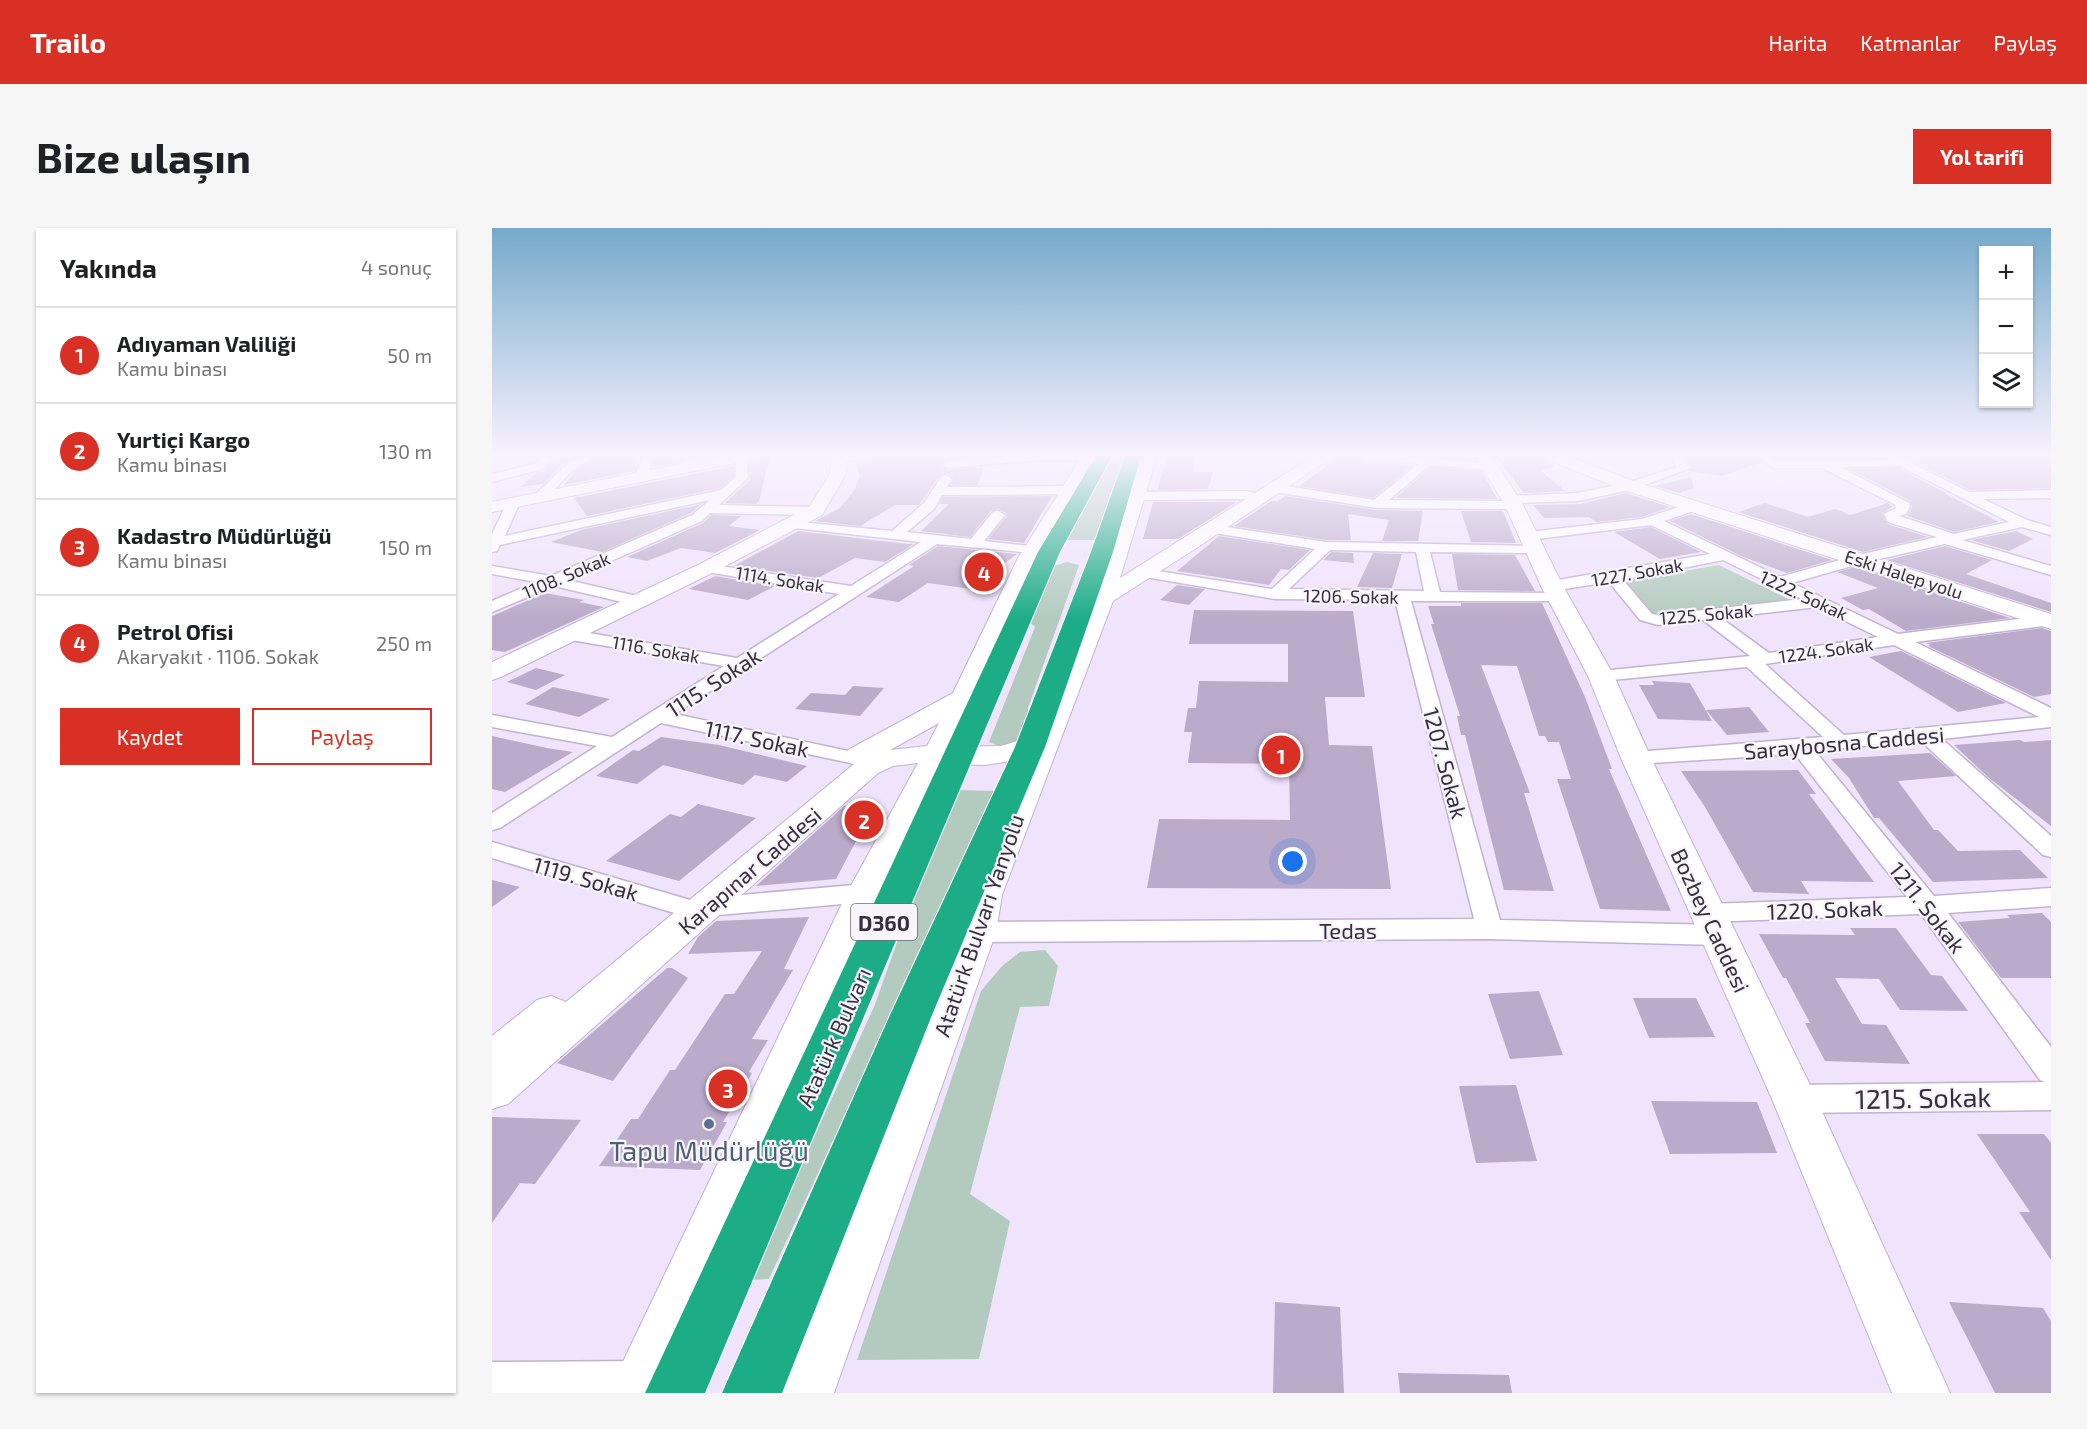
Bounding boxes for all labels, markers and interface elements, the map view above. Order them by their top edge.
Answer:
text: Trailo [30,25,106,59]
text: Harita [1769,30,1827,55]
text: Katmanlar [1860,30,1961,55]
text: Paylaş [1994,30,2057,55]
button: Yol tarifi [1913,129,2051,184]
text: Bize ulaşın [36,131,251,181]
map controls [1979,246,2033,408]
button: + [1979,246,2033,300]
text: Yakında [60,252,157,283]
text: 4 sonuç [361,255,432,279]
button: − [1979,300,2033,354]
text: Adıyaman Valiliği [117,330,296,356]
text: 1 [75,343,84,367]
text: 50 m [387,343,432,367]
button: layers [1979,354,2033,408]
text: Kamu binası [117,356,227,380]
text: Yurtiçi Kargo [117,426,250,452]
text: 2 [74,439,85,463]
text: 130 m [379,439,432,463]
text: Kamu binası [117,452,227,476]
text: Kadastro Müdürlüğü [117,522,332,548]
text: 3 [74,535,85,559]
text: 150 m [379,535,432,559]
street label: Eski Halep yolu [1842,545,1966,603]
street label: 1108. Sokak [519,547,613,603]
text: Kamu binası [117,548,227,572]
pin: 4 [964,550,1004,594]
street label: 1227. Sokak [1590,553,1684,591]
street label: 1114. Sokak [734,561,826,597]
street label: 1222. Sokak [1757,565,1851,625]
street label: 1206. Sokak [1303,584,1399,608]
street label: 1225. Sokak [1658,599,1754,629]
text: Petrol Ofisi [117,618,234,644]
street label: 1116. Sokak [611,630,701,668]
text: 4 [73,631,86,655]
text: 250 m [376,631,432,655]
street label: 1224. Sokak [1777,632,1875,668]
street label: 1115. Sokak [661,642,765,722]
text: Akaryakıt · 1106. Sokak [117,644,319,668]
street label: 1207. Sokak [1419,705,1473,821]
button: Kaydet [60,708,240,765]
button: Paylaş [252,708,432,765]
street label: 1117. Sokak [703,714,811,762]
street label: Saraybosna Caddesi [1743,720,1945,764]
pin: 1 [1262,732,1300,778]
pin: 2 [844,798,884,842]
street label: Karapınar Caddesi [672,801,826,939]
street label: Atatürk Bulvarı Yanyolu [928,811,1028,1039]
street label: Bozbey Caddesi [1666,844,1756,996]
your location [1278,847,1307,876]
street label: 1119. Sokak [530,851,642,905]
street label: 1211. Sokak [1885,856,1971,958]
street label: 1220. Sokak [1767,894,1883,924]
road number: D360 [851,904,917,940]
street label: Tedas [1319,917,1377,943]
street label: Atatürk Bulvarı [791,963,875,1111]
pin: 3 [708,1066,748,1112]
street label: 1215. Sokak [1855,1080,1992,1114]
marker: Tapu Müdürlüğü [702,1117,716,1131]
place label: Tapu Müdürlüğü [609,1134,809,1167]

